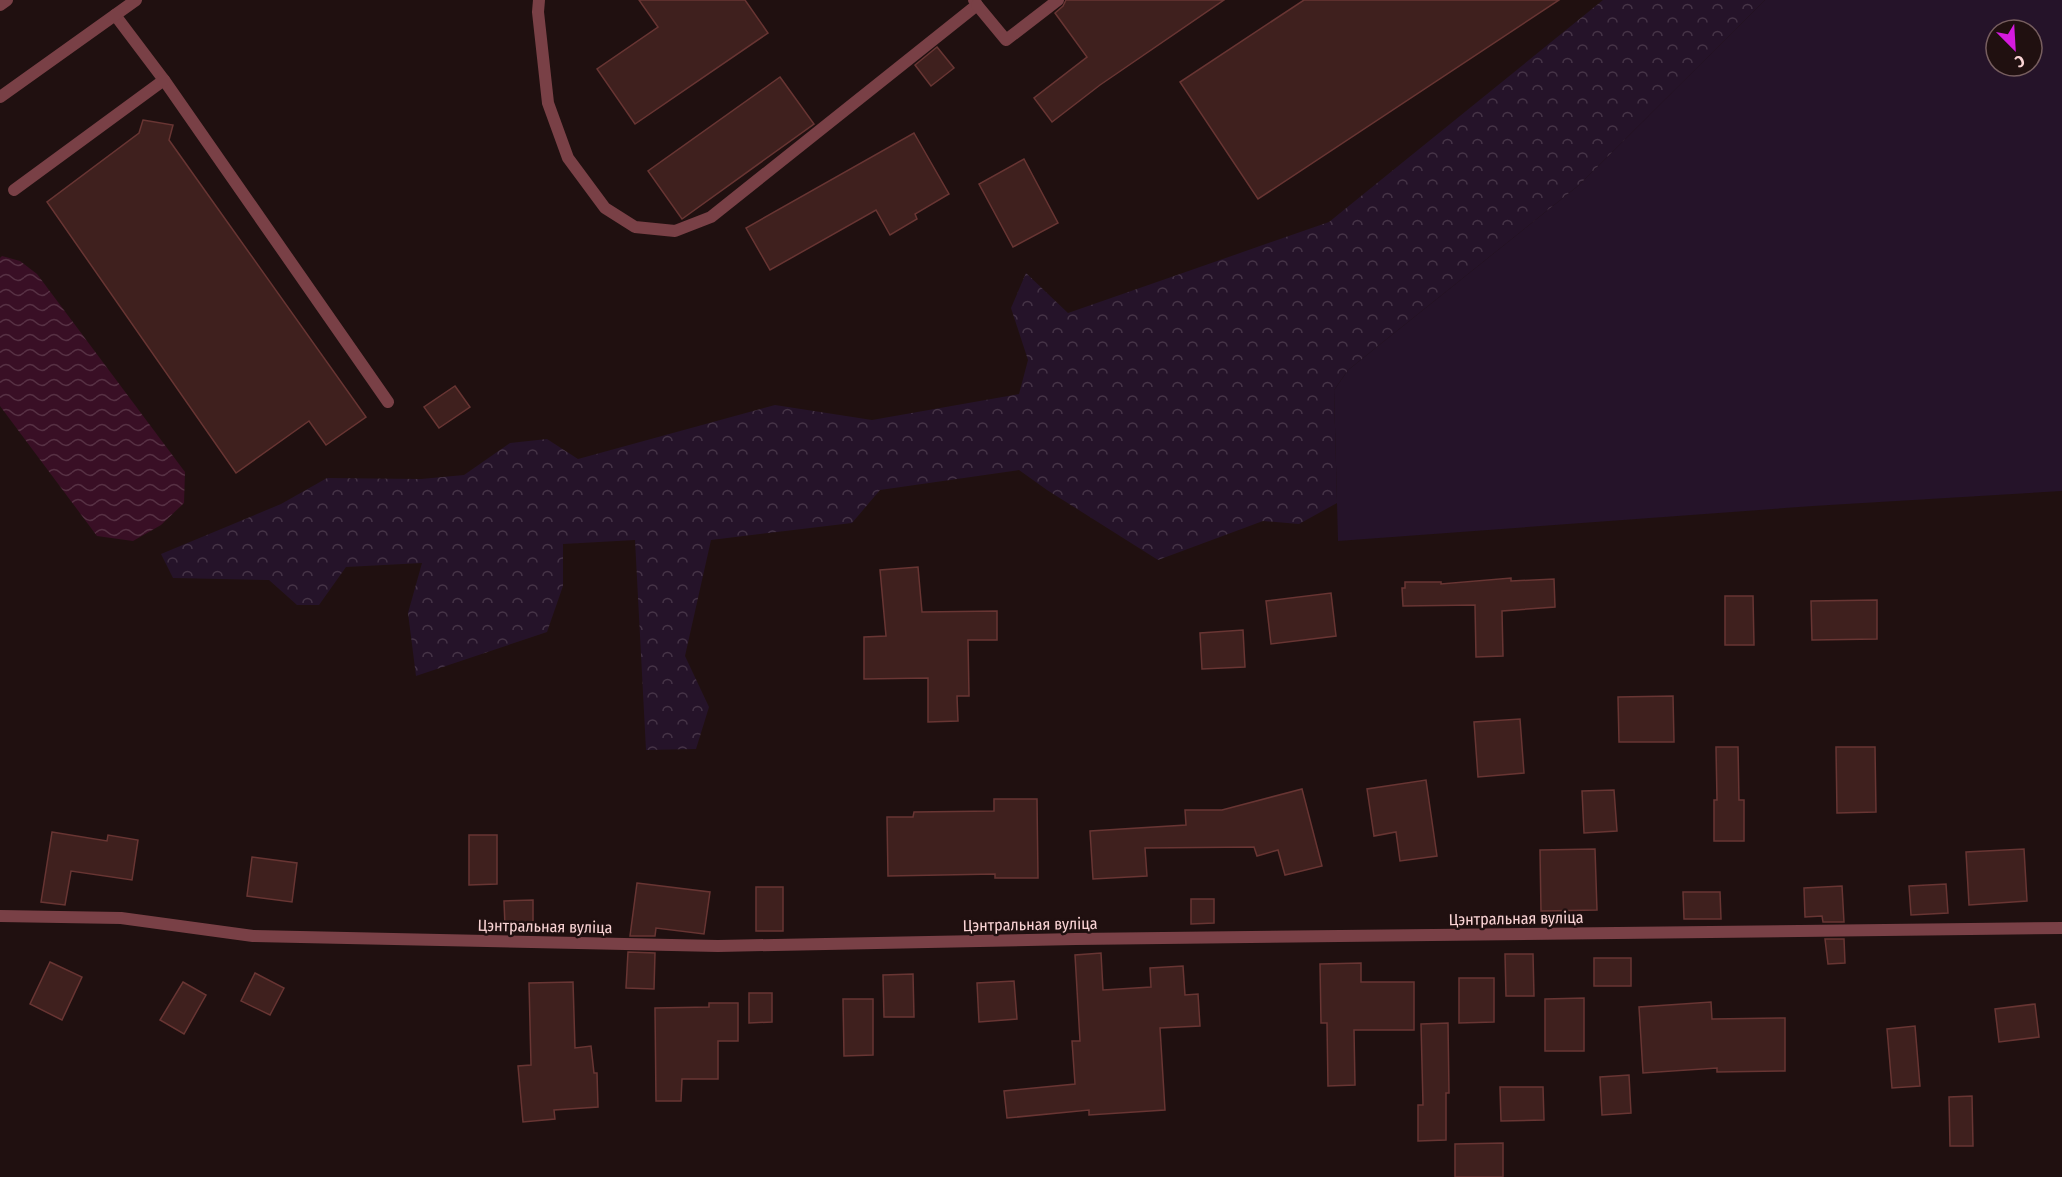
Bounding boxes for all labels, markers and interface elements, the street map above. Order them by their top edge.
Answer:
north arrow [1984,18,2044,78]
text: С [2012,51,2028,72]
street label: Цэнтральная вуліца [1448,908,1584,929]
street label: Цэнтральная вуліца [962,914,1098,935]
street label: Цэнтральная вуліца [477,916,613,937]

